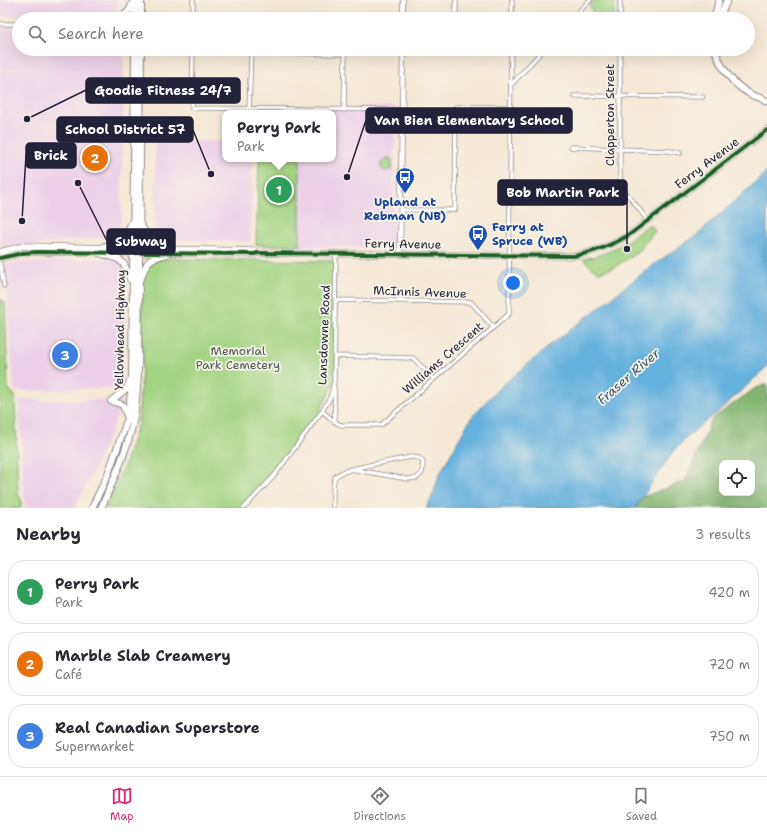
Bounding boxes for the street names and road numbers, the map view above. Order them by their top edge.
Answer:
street label: Clapperton Street [602,64,618,166]
street label: Ferry Avenue [672,133,743,192]
street label: Ferry Avenue [365,235,442,253]
street label: Yellowhead Highway [111,269,129,391]
street label: McInnis Avenue [373,282,467,302]
street label: Lansdowne Road [314,284,334,385]
street label: Williams Crescent [399,318,487,398]

